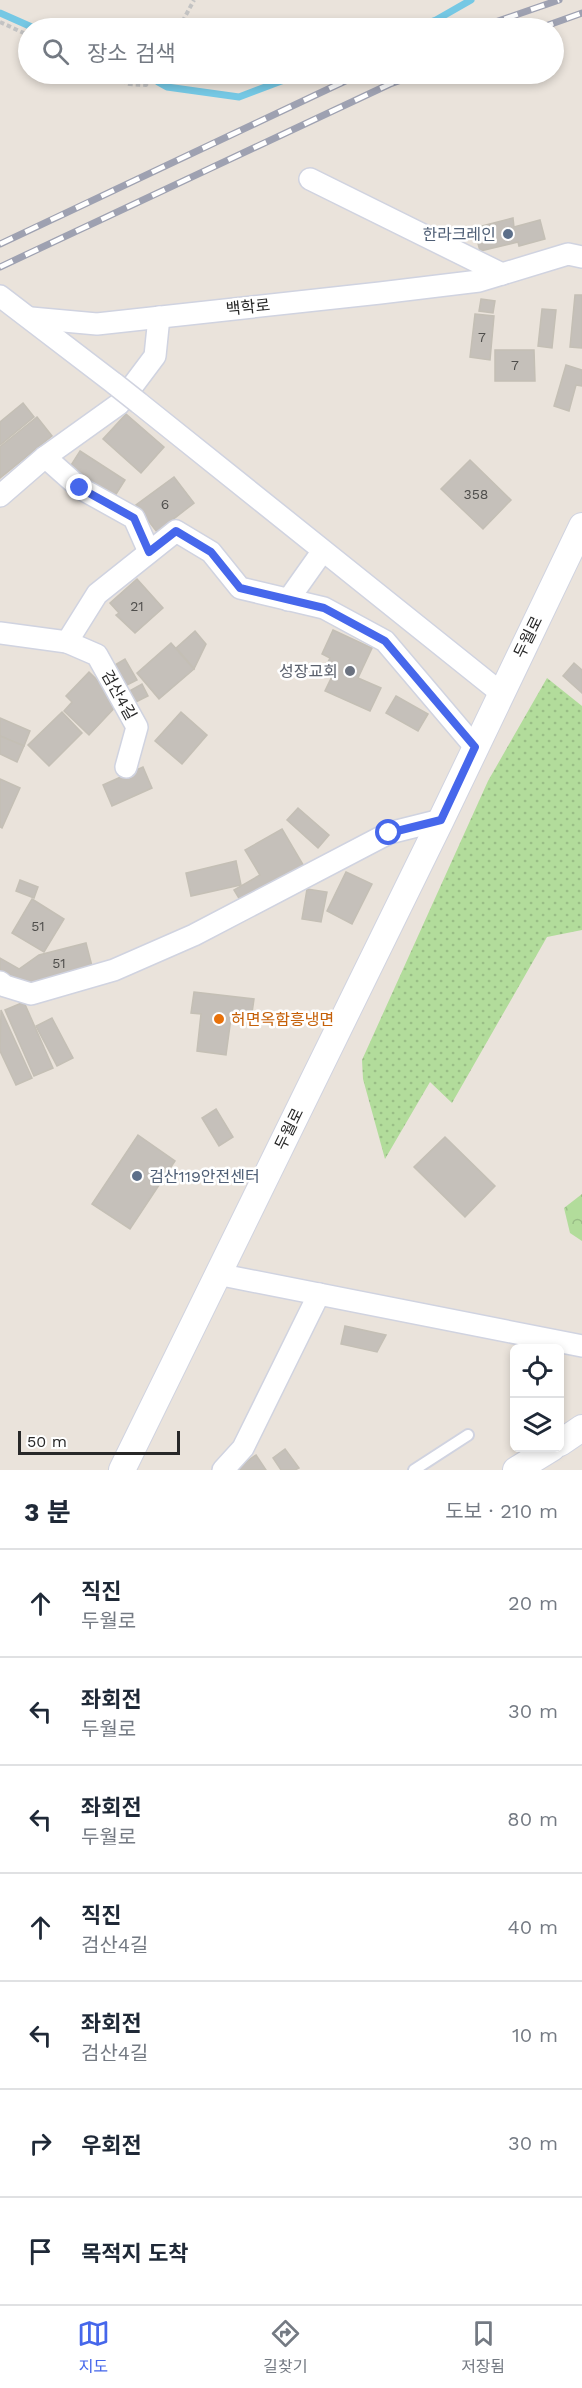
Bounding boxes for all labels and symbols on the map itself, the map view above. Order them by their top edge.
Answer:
place label: 한라크레인 [422,225,496,244]
marker: 한라크레인 [501,227,515,241]
street label: 백학로 [225,295,271,319]
house number: 7 [478,329,486,345]
house number: 7 [511,357,519,373]
route end [66,474,92,500]
house number: 358 [464,486,488,502]
house number: 6 [161,496,169,512]
house number: 21 [130,598,144,614]
street label: 두월로 [510,613,546,661]
place label: 성장교회 [279,662,338,681]
marker: 성장교회 [343,664,357,678]
street label: 검산4길 [98,667,140,723]
route start [375,819,401,845]
house number: 51 [31,918,45,934]
house number: 51 [52,955,66,971]
place label: 허면옥함흥냉면 [231,1010,334,1029]
marker: 허면옥함흥냉면 [212,1012,226,1026]
street label: 두월로 [271,1105,307,1153]
place label: 검산119안전센터 [149,1167,260,1186]
marker: 검산119안전센터 [130,1169,144,1183]
scale bar [18,1428,180,1456]

